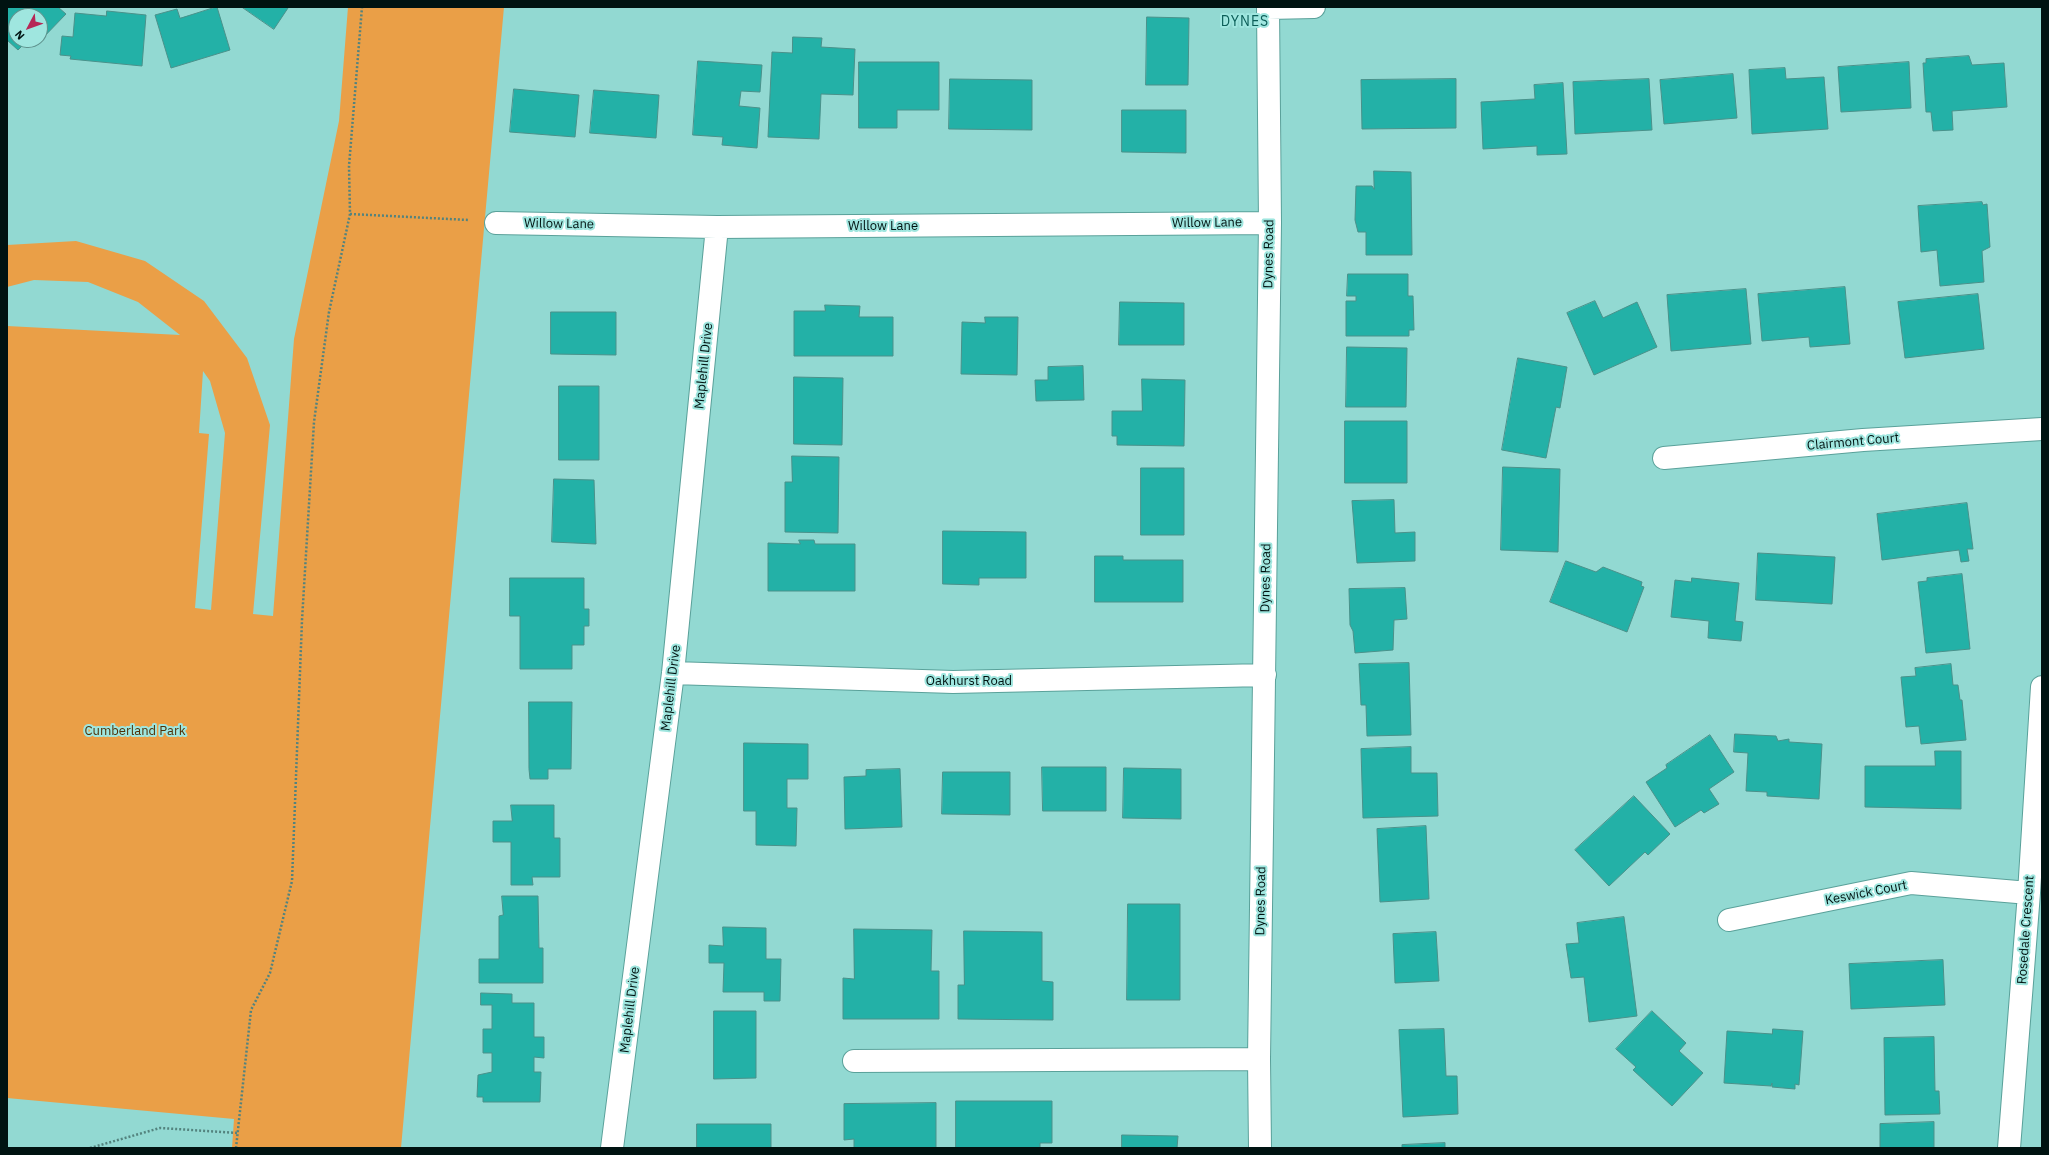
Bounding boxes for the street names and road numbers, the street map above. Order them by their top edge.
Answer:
street label: Willow Lane [1172,215,1242,231]
street label: Willow Lane [524,216,594,232]
street label: Willow Lane [848,218,918,234]
street label: Dynes Road [1261,219,1277,289]
street label: Maplehill Drive [692,322,716,410]
street label: Clairmont Court [1806,430,1900,454]
street label: Dynes Road [1258,543,1274,613]
street label: Maplehill Drive [658,644,684,732]
street label: Oakhurst Road [926,673,1012,689]
street label: Dynes Road [1253,866,1269,936]
street label: Rosedale Crescent [2014,875,2038,985]
street label: Keswick Court [1824,877,1908,909]
street label: Maplehill Drive [617,966,643,1054]

